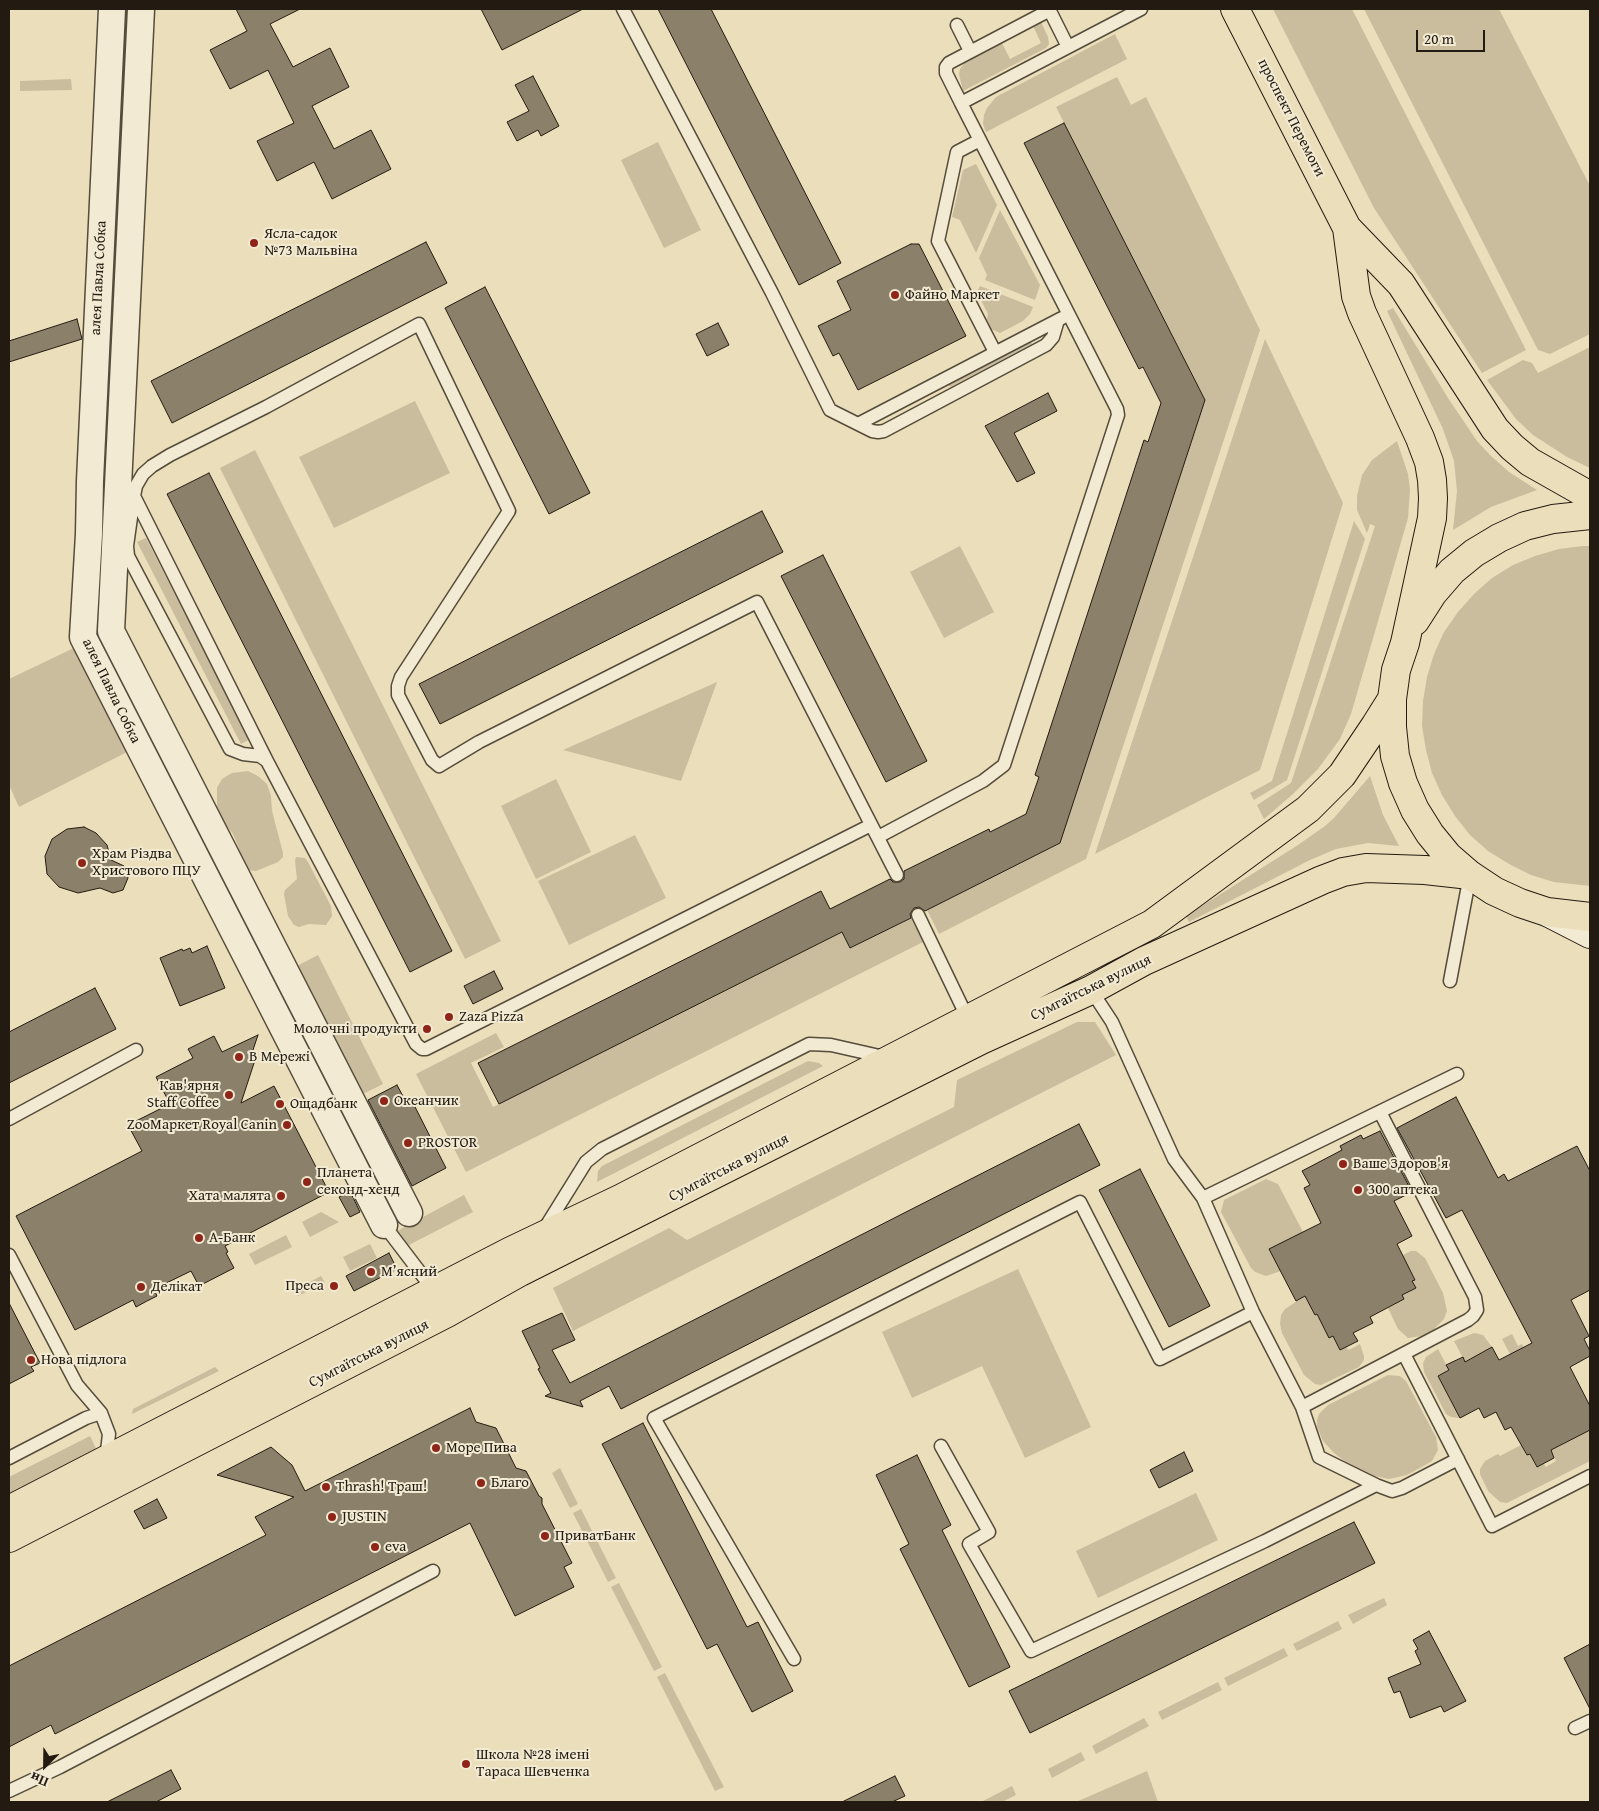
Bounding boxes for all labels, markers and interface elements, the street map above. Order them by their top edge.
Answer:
scale bar [1419,20,1488,52]
text: 20 m [1424,28,1454,49]
street label: проспект Перемоги [1253,56,1329,180]
street label: алея Павла Собка [87,220,111,336]
place label: Ясла-садок №73 Мальвіна [264,225,358,260]
marker: Ясла-садок №73 Мальвіна [248,237,260,249]
place label: Файно Маркет [905,286,1000,304]
marker: Файно Маркет [889,289,901,301]
street label: алея Павла Собка [78,636,144,746]
place label: Храм Різдва Христового ПЦУ [92,845,201,880]
marker: Храм Різдва Христового ПЦУ [76,857,88,869]
street label: Сумгаїтська вулиця [1028,951,1154,1025]
place label: Zaza Pizza [459,1008,523,1026]
marker: Zaza Pizza [443,1011,455,1023]
place label: Молочні продукти [293,1020,417,1038]
marker: Молочні продукти [421,1023,433,1035]
place label: В Мережі [249,1048,310,1066]
marker: В Мережі [233,1051,245,1063]
place label: Кав'ярня Staff Coffee [147,1077,219,1112]
marker: Кав'ярня Staff Coffee [223,1089,235,1101]
place label: Океанчик [394,1092,459,1110]
place label: Ощадбанк [290,1095,357,1113]
marker: Океанчик [378,1095,390,1107]
marker: Ощадбанк [274,1098,286,1110]
place label: ZooМаркет Royal Canin [127,1116,277,1134]
marker: ZooМаркет Royal Canin [281,1119,293,1131]
street label: Сумгаїтська вулиця [666,1130,792,1206]
place label: PROSTOR [418,1134,477,1152]
marker: PROSTOR [402,1137,414,1149]
place label: Ваше Здоров'я [1353,1155,1448,1173]
marker: Ваше Здоров'я [1337,1158,1349,1170]
place label: Планета секонд-хенд [317,1164,400,1199]
marker: Планета секонд-хенд [301,1176,313,1188]
place label: 300 аптека [1368,1181,1438,1199]
marker: 300 аптека [1352,1184,1364,1196]
place label: Хата малята [189,1187,271,1205]
marker: Хата малята [275,1190,287,1202]
place label: А-Банк [209,1229,255,1247]
marker: А-Банк [193,1232,205,1244]
place label: М’ясний [381,1263,437,1281]
marker: М’ясний [365,1266,377,1278]
place label: Преса [285,1277,324,1295]
place label: Делікат [151,1278,202,1296]
marker: Преса [328,1280,340,1292]
marker: Делікат [135,1281,147,1293]
street label: Сумгаїтська вулиця [306,1316,432,1392]
place label: Нова підлога [41,1351,127,1369]
marker: Нова підлога [25,1354,37,1366]
place label: Море Пива [446,1439,517,1457]
marker: Море Пива [430,1442,442,1454]
place label: Благо [491,1474,529,1492]
marker: Благо [475,1477,487,1489]
place label: Thrash! Траш! [336,1478,427,1496]
marker: Thrash! Траш! [320,1481,332,1493]
place label: JUSTIN [342,1508,387,1526]
marker: JUSTIN [326,1511,338,1523]
place label: ПриватБанк [555,1527,636,1545]
marker: ПриватБанк [539,1530,551,1542]
place label: eva [385,1538,406,1556]
marker: eva [369,1541,381,1553]
north arrow [20,1741,70,1791]
place label: Школа №28 імені Тараса Шевченка [476,1746,590,1781]
marker: Школа №28 імені Тараса Шевченка [460,1758,472,1770]
text: Пн [27,1767,51,1793]

